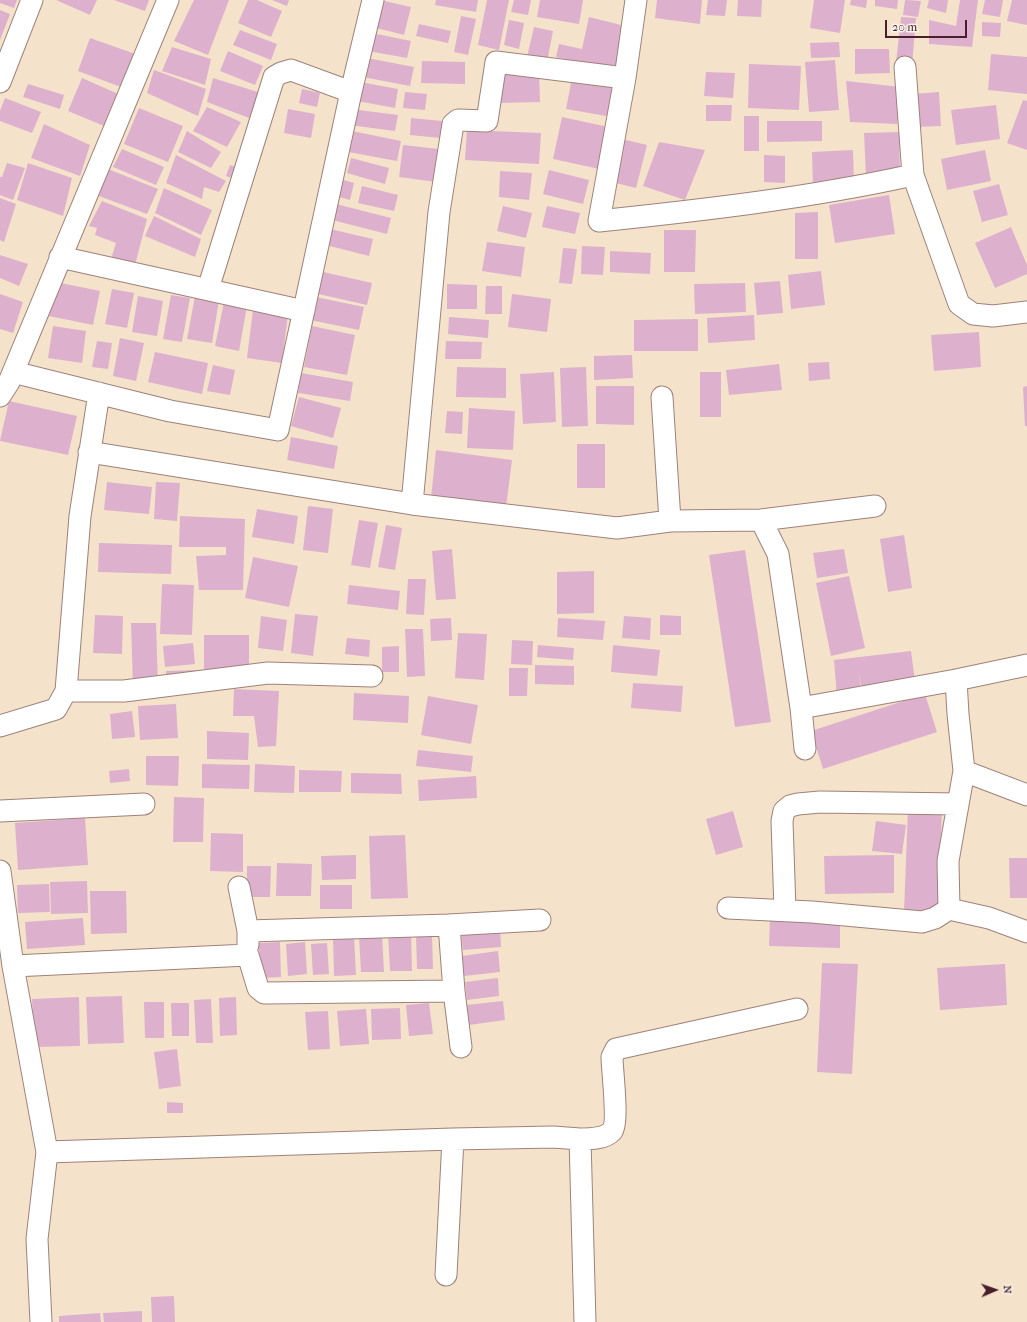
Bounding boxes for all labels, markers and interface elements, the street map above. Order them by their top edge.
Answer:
scale bar [887,12,969,38]
text: 20 m [892,20,917,34]
north arrow [975,1270,1015,1310]
text: N [1001,1285,1014,1294]

